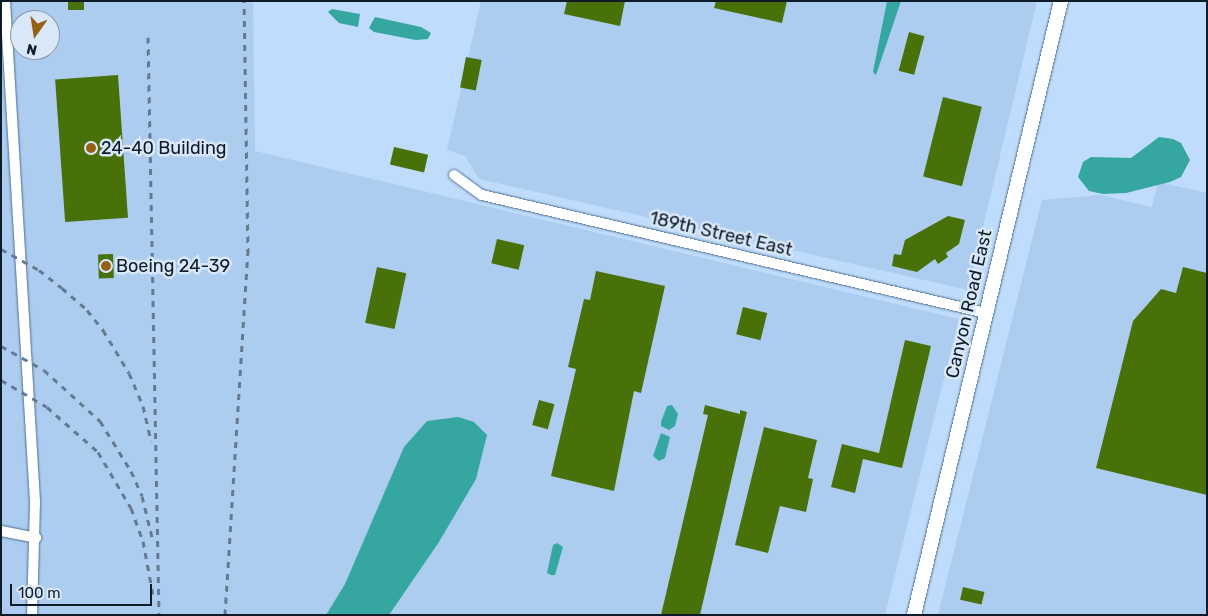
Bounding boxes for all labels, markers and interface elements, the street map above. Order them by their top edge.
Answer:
north arrow [10,10,60,60]
text: N [25,40,39,59]
place label: 24-40 Building [101,137,227,159]
marker: 24-40 Building [85,142,97,154]
street label: 189th Street East [648,207,794,261]
street label: Canyon Road East [941,228,997,380]
place label: Boeing 24-39 [116,255,230,277]
marker: Boeing 24-39 [100,260,112,272]
scale bar [12,574,155,606]
text: 100 m [18,584,60,602]

